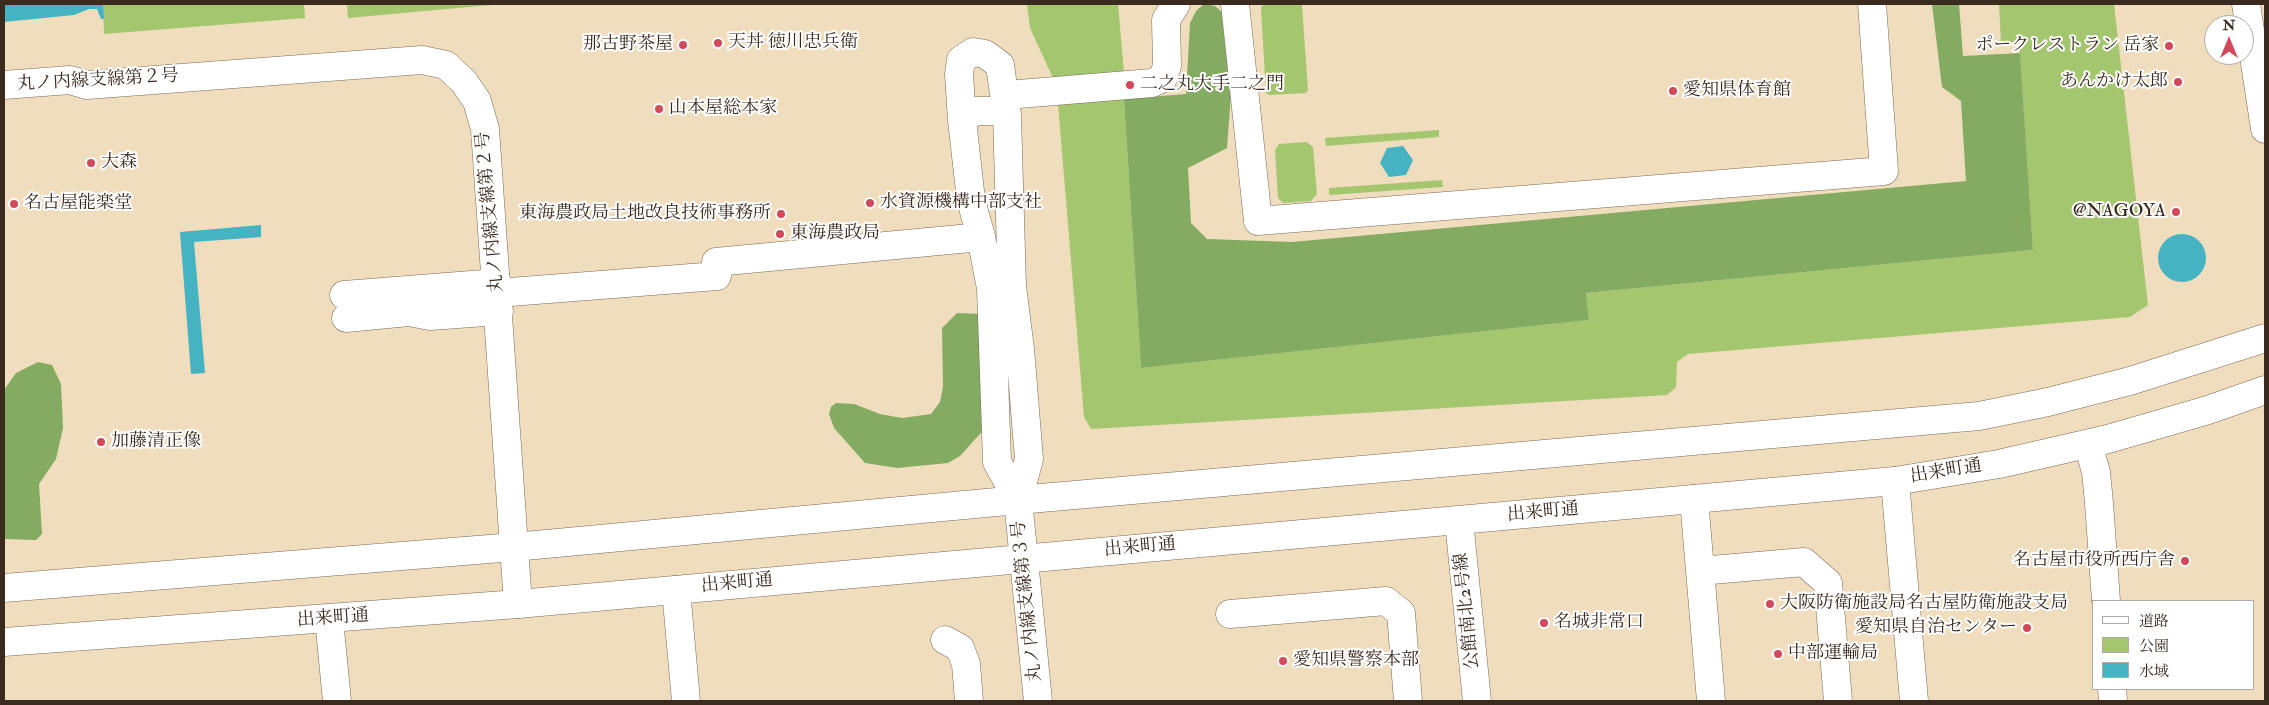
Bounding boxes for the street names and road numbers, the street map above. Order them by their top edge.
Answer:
street label: 丸ノ内線支線第２号 [17,66,179,96]
street label: 丸ノ内線支線第２号 [473,130,509,294]
street label: 出来町通 [1909,456,1983,488]
street label: 出来町通 [1506,499,1580,527]
street label: 丸ノ内線支線第３号 [1009,519,1047,683]
street label: 出来町通 [1103,534,1177,562]
street label: 公館南北2号線 [1451,552,1485,670]
street label: 出来町通 [700,570,774,598]
street label: 出来町通 [296,606,370,632]

